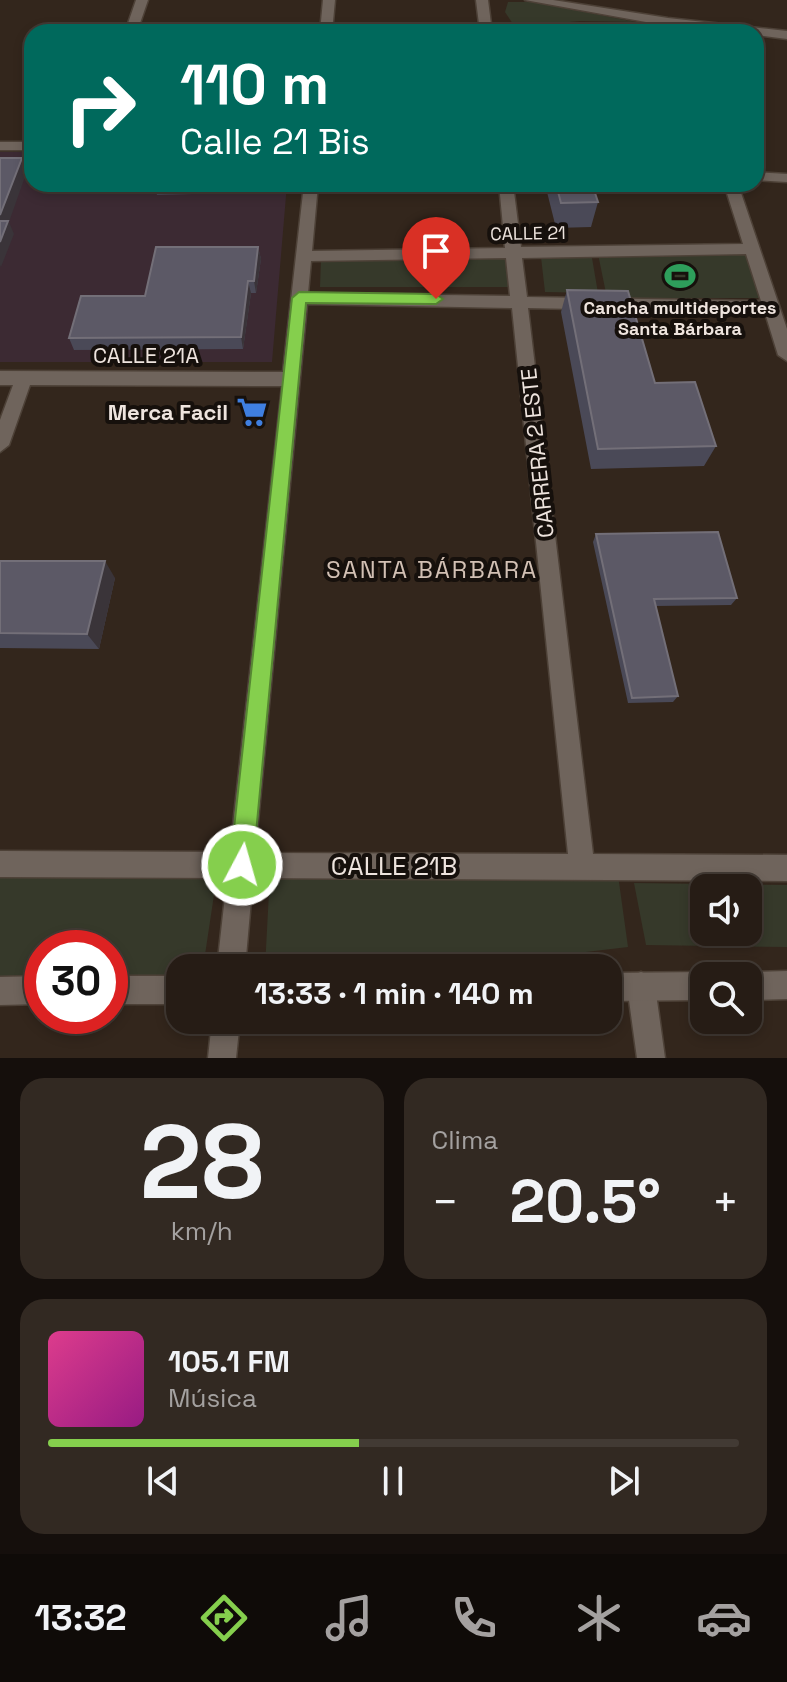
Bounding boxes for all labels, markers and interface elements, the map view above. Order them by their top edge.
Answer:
text: 110 m [180,49,329,120]
icon: right [48,56,152,160]
text: Calle 21 Bis [180,119,370,165]
pin [402,217,470,299]
street label: CALLE 21 [490,221,566,245]
icon: arrive [414,229,458,273]
sports icon: Cancha multideportes Santa Bárbara [663,259,697,293]
place label: Cancha multideportes Santa Bárbara [584,296,777,340]
street label: CALLE 21A [93,341,199,369]
street label: CARRERA 2 ESTE [514,367,560,539]
supermarket icon: Merca Facil [235,395,269,429]
place label: Merca Facil [108,398,228,426]
district label: SANTA BÁRBARA [326,554,538,585]
position arrow [200,823,284,907]
street label: CALLE 21B [331,849,457,883]
map controls [690,874,762,1034]
button: sound [690,874,762,946]
speed limit sign: 30 [24,930,128,1034]
button: search [690,962,762,1034]
text: 13:33 · 1 min · 140 m [254,974,534,1013]
text: 28 [140,1096,264,1228]
text: Clima [432,1123,498,1157]
text: 20.5° [510,1163,661,1240]
text: − [432,1174,459,1230]
text: + [712,1174,739,1230]
text: km/h [171,1214,233,1248]
text: 105.1 FM [168,1342,290,1381]
text: Música [168,1381,257,1415]
icon: previous [141,1459,185,1503]
icon: pause [371,1459,415,1503]
icon: next [602,1459,646,1503]
icon: directions [196,1590,252,1646]
icon: music [321,1590,377,1646]
icon: phone [446,1590,502,1646]
icon: climate [571,1590,627,1646]
icon: car [696,1590,752,1646]
text: 13:32 [35,1595,127,1641]

